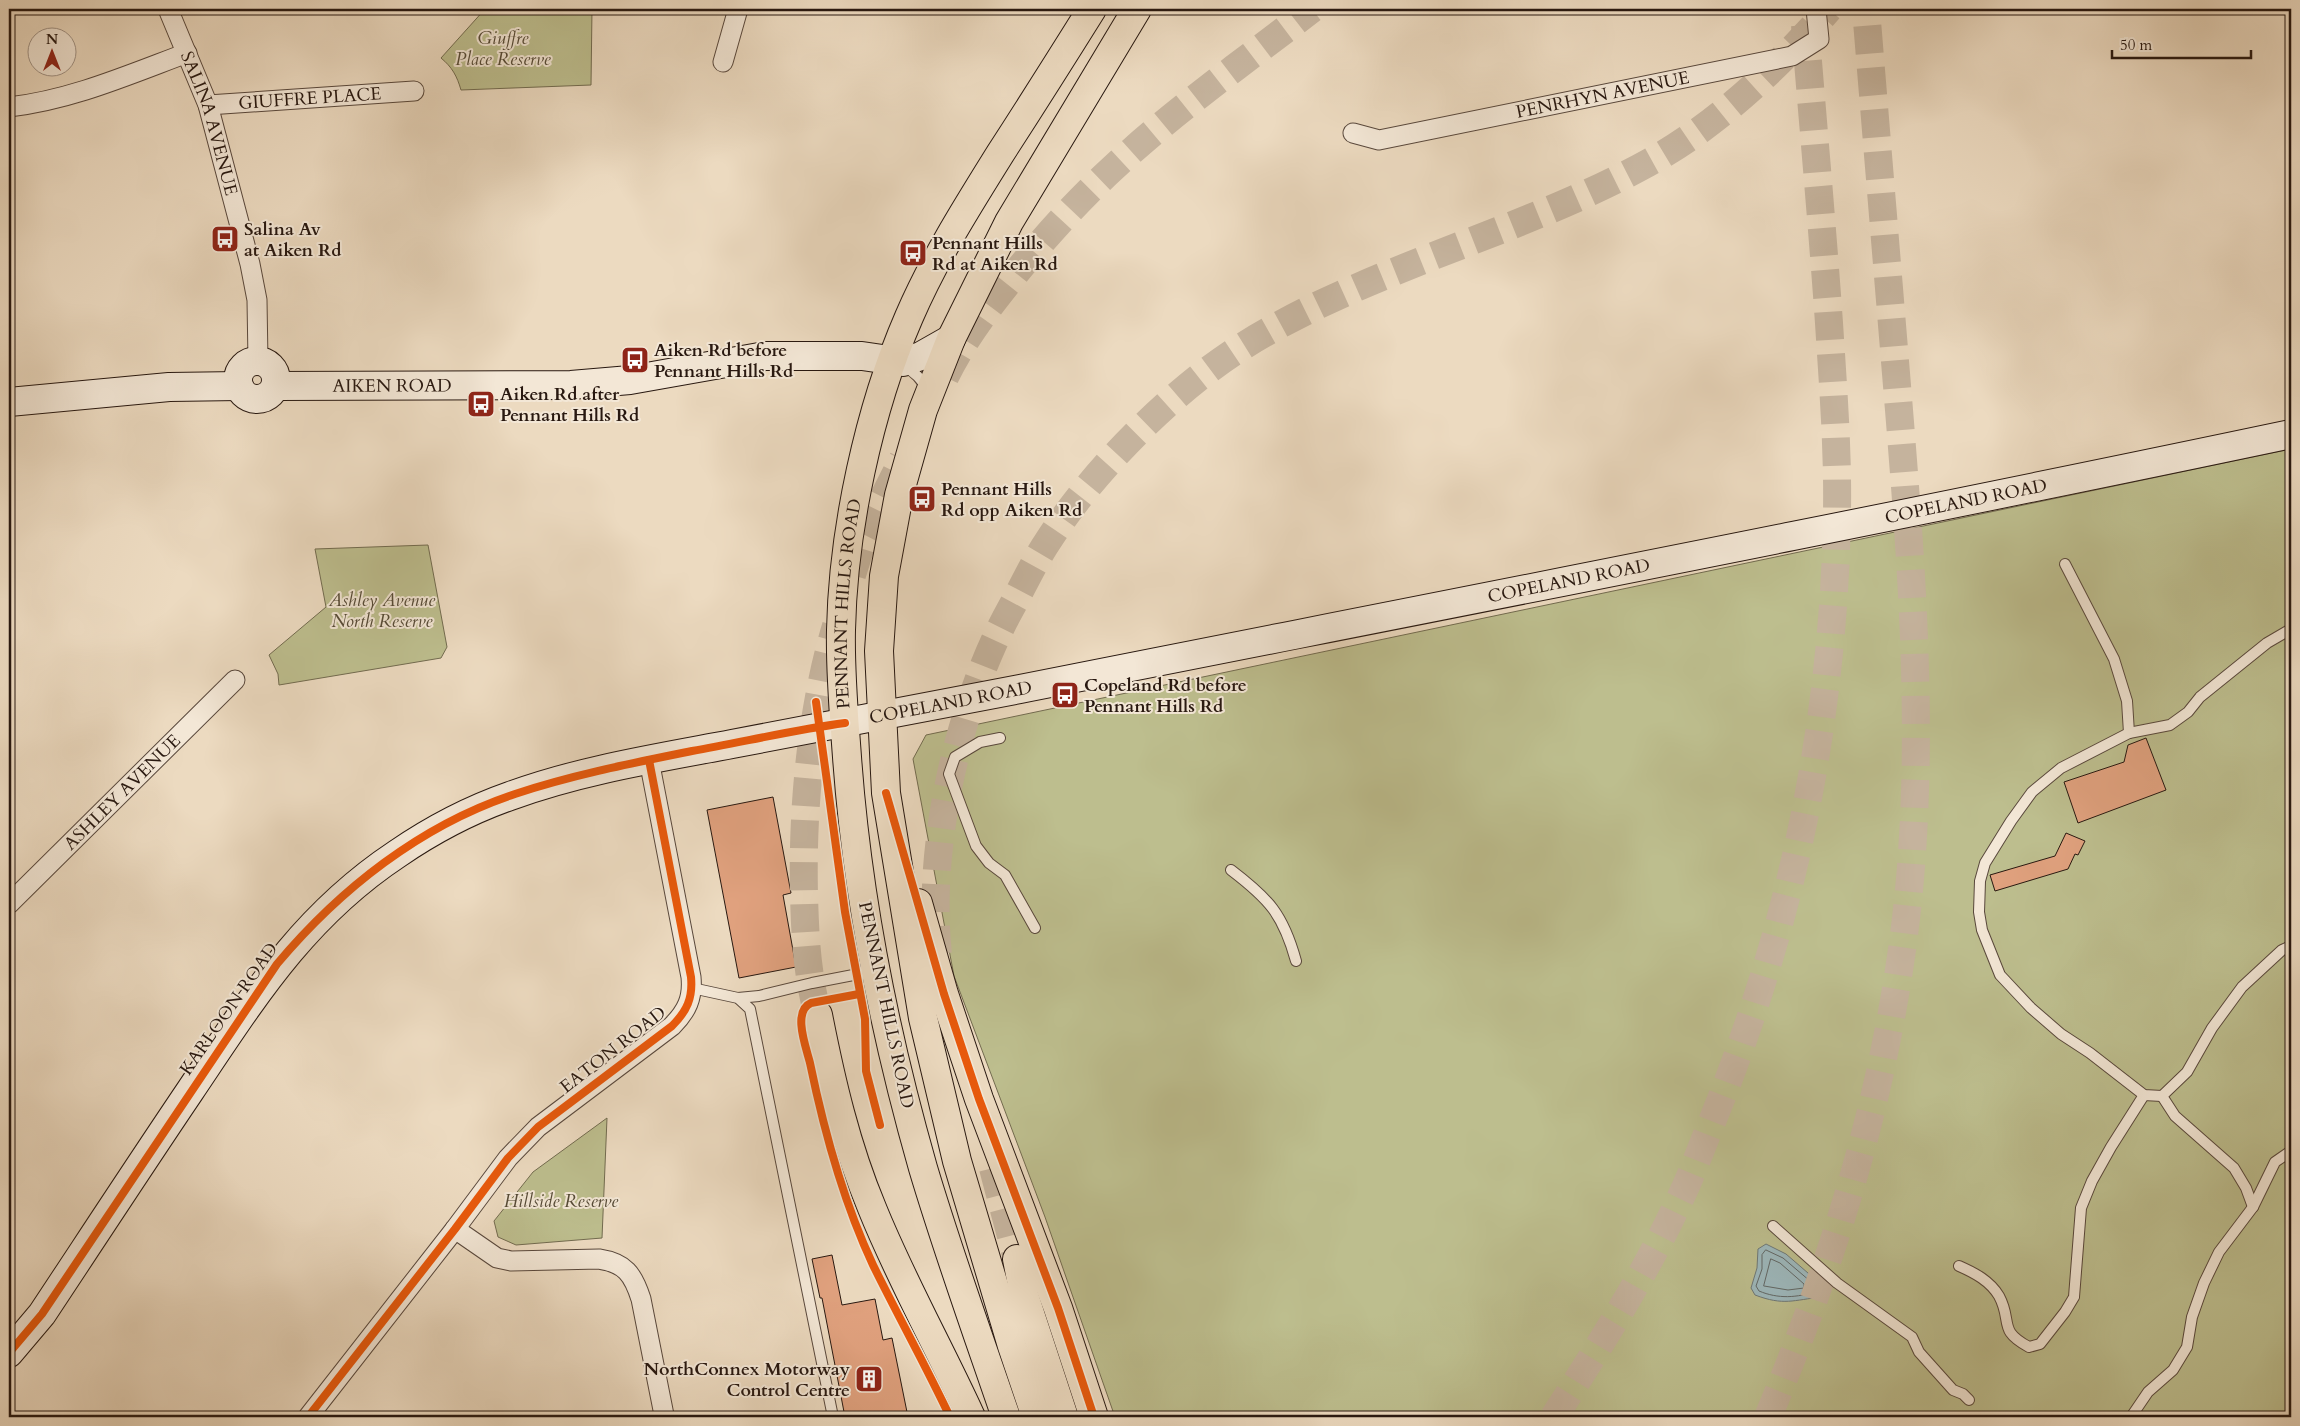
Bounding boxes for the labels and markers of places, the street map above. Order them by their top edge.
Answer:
place label: Salina Av at Aiken Rd [244,217,342,263]
bus stop icon: Salina Av at Aiken Rd [210,224,240,254]
place label: Pennant Hills Rd at Aiken Rd [932,231,1059,277]
bus stop icon: Pennant Hills Rd at Aiken Rd [898,238,928,268]
place label: Aiken Rd before Pennant Hills Rd [654,338,794,384]
bus stop icon: Aiken Rd before Pennant Hills Rd [620,345,650,375]
place label: Aiken Rd after Pennant Hills Rd [500,382,640,428]
bus stop icon: Aiken Rd after Pennant Hills Rd [466,389,496,419]
place label: Pennant Hills Rd opp Aiken Rd [941,477,1083,523]
bus stop icon: Pennant Hills Rd opp Aiken Rd [907,484,937,514]
place label: Copeland Rd before Pennant Hills Rd [1084,673,1247,719]
bus stop icon: Copeland Rd before Pennant Hills Rd [1050,680,1080,710]
place label: NorthConnex Motorway Control Centre [643,1357,851,1403]
building icon: NorthConnex Motorway Control Centre [854,1364,884,1394]

